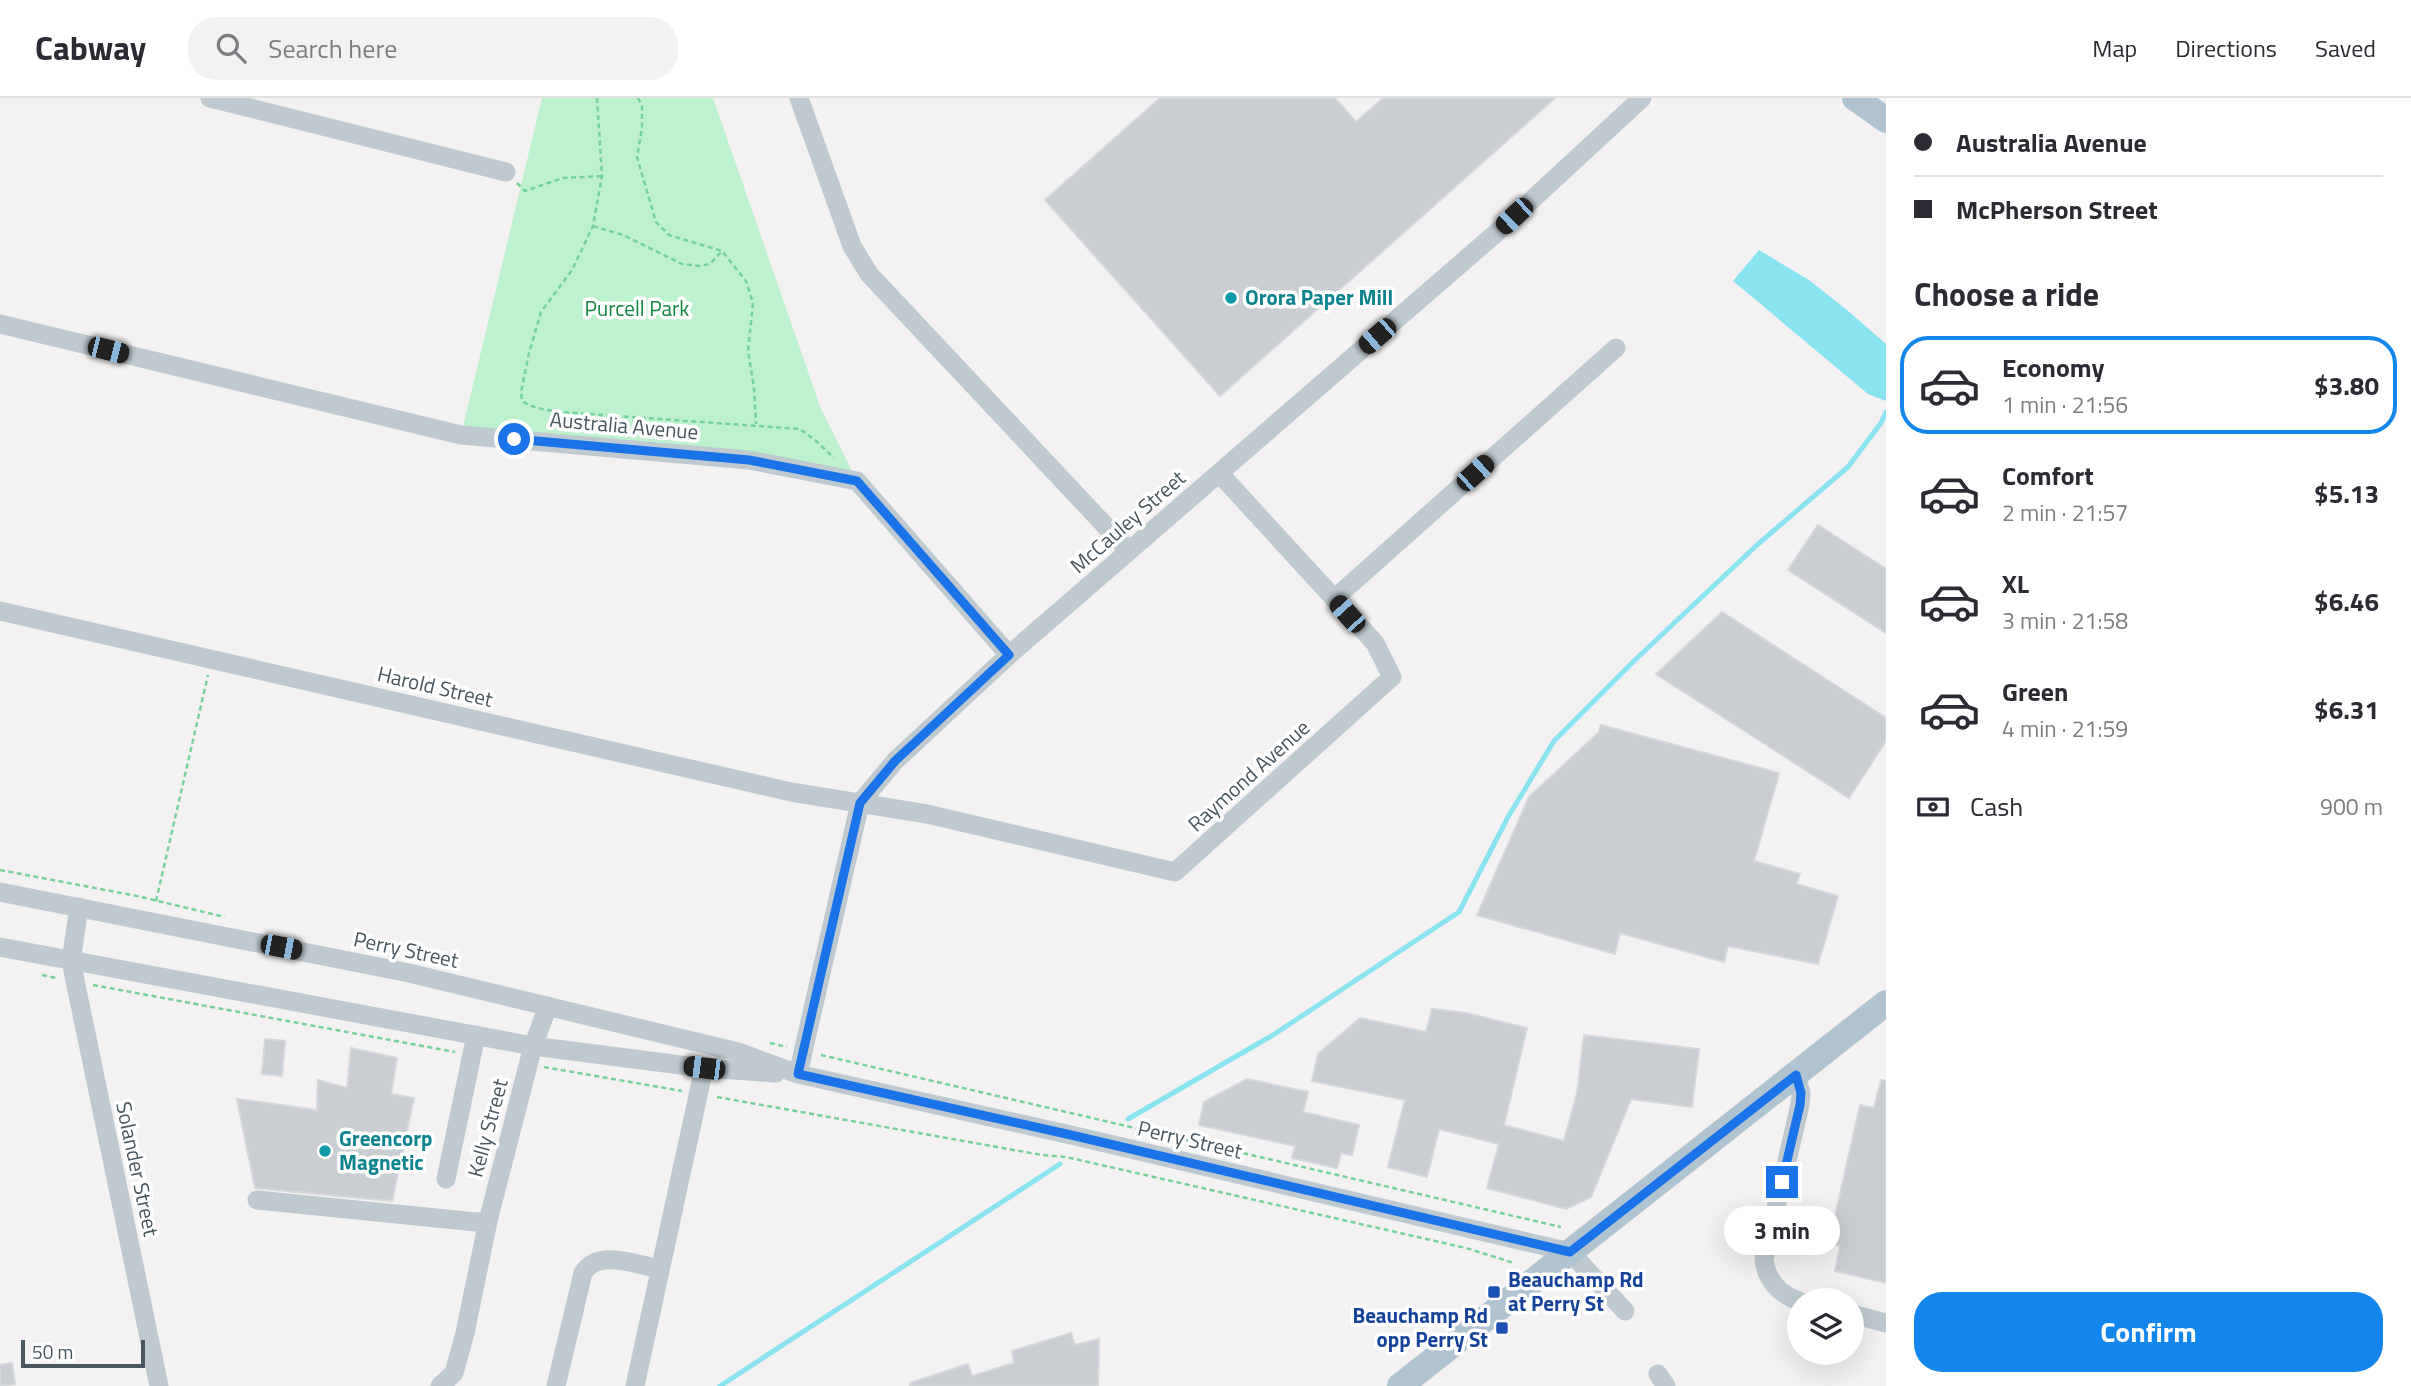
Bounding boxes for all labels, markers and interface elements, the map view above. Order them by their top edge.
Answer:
search box [188,17,678,80]
text: Cabway [35,23,146,73]
icon: search [212,29,250,67]
text: Search here [268,29,397,68]
text: Map [2092,30,2137,66]
text: Directions [2175,30,2277,66]
text: Saved [2315,30,2376,66]
text: Australia Avenue [1956,123,2147,162]
text: McPherson Street [1956,190,2158,229]
car [1492,194,1537,238]
text: Choose a ride [1914,270,2099,318]
place label: Orora Paper Mill [1245,281,1393,313]
marker: Orora Paper Mill [1223,290,1239,306]
park label: Purcell Park [585,292,689,324]
car [1355,314,1400,358]
car [86,335,131,365]
text: Economy [2002,348,2104,387]
icon: car [1918,354,1981,417]
text: $3.80 [2314,366,2379,405]
text: 1 min · 21:56 [2002,387,2128,422]
street label: Australia Avenue [549,403,700,447]
route start [498,423,530,455]
car [1453,451,1498,495]
text: Comfort [2002,456,2094,495]
street label: McCauley Street [1063,462,1193,581]
icon: car [1918,462,1981,525]
text: $5.13 [2314,474,2379,513]
text: 2 min · 21:57 [2002,495,2128,530]
text: XL [2002,564,2029,603]
icon: car [1918,570,1981,633]
text: $6.46 [2314,582,2379,621]
car [1326,591,1369,637]
text: 3 min · 21:58 [2002,603,2128,638]
street label: Harold Street [374,657,497,715]
text: Green [2002,672,2068,711]
icon: car [1918,678,1981,741]
text: $6.31 [2314,690,2379,729]
text: 4 min · 21:59 [2002,711,2128,746]
street label: Raymond Avenue [1180,712,1317,839]
text: Cash [1970,787,2023,826]
icon: cash [1914,788,1952,826]
text: 900 m [2320,789,2383,824]
street label: Perry Street [351,922,462,976]
car [259,933,304,961]
car [682,1055,727,1081]
street label: Kelly Street [459,1074,516,1181]
street label: Solander Street [108,1099,168,1240]
street label: Perry Street [1135,1111,1246,1167]
place label: Greencorp Magnetic [339,1122,432,1178]
marker: Greencorp Magnetic [317,1143,333,1159]
route end [1766,1166,1798,1198]
callout: 3 min [1724,1206,1840,1256]
text: 3 min [1754,1213,1810,1248]
place label: Beauchamp Rd at Perry St [1508,1263,1644,1319]
marker: Beauchamp Rd at Perry St [1486,1284,1502,1300]
map controls [1787,1288,1864,1365]
button: layers [1787,1288,1864,1365]
button: Confirm [1914,1292,2383,1372]
place label: Beauchamp Rd opp Perry St [1352,1299,1488,1355]
marker: Beauchamp Rd opp Perry St [1494,1320,1510,1336]
scale bar [21,1337,145,1369]
text: 50 m [32,1337,73,1366]

